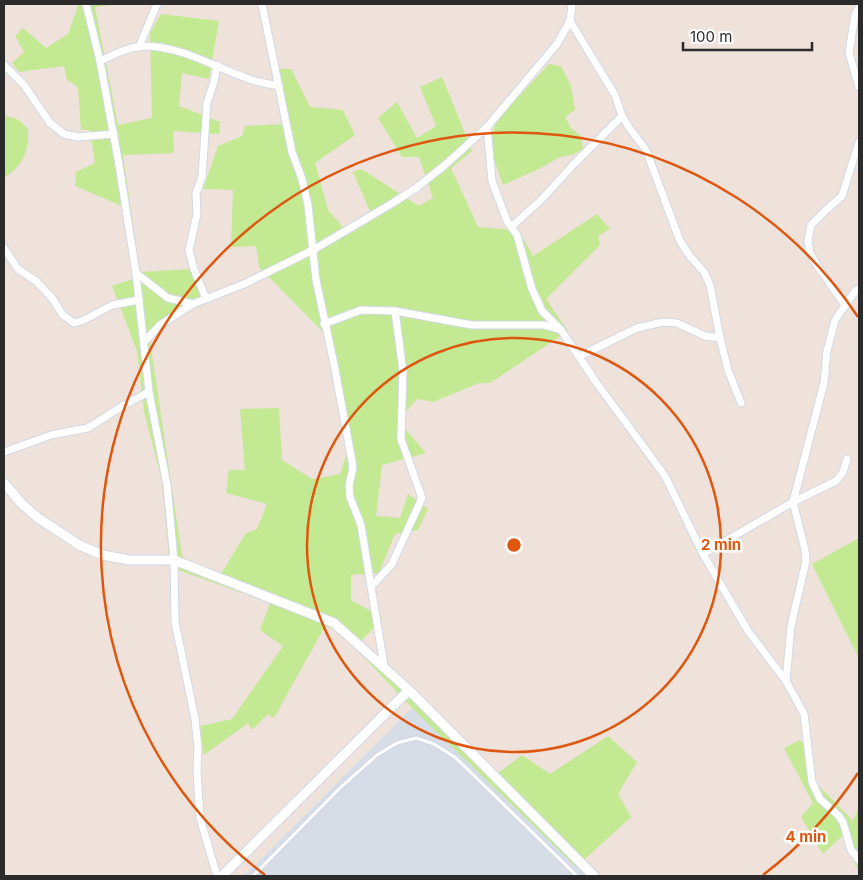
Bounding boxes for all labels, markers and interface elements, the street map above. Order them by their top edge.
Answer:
scale bar [683,20,812,52]
text: 100 m [690,27,732,46]
text: 2 min [701,535,741,554]
centre of rings [505,536,523,554]
text: 4 min [786,827,826,846]

